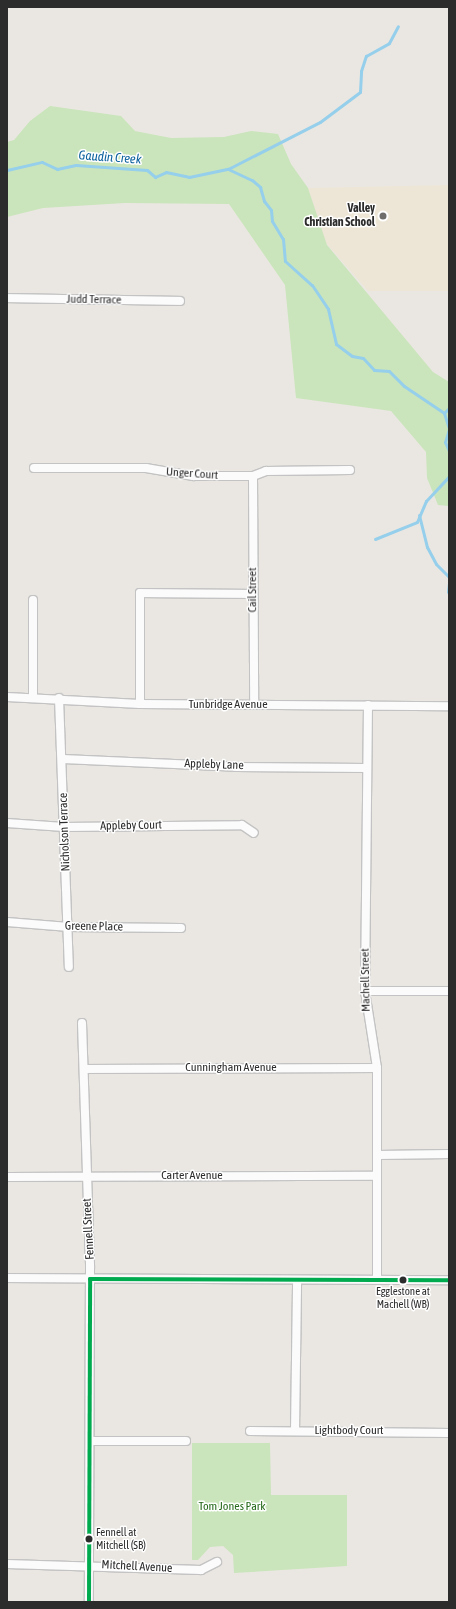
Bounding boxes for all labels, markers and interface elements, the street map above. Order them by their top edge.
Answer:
water label: Gaudin Creek [78,148,142,168]
place label: Valley Christian School [304,202,375,230]
marker: Valley Christian School [378,211,388,221]
street label: Judd Terrace [66,292,122,308]
street label: Unger Court [165,465,219,483]
street label: Cail Street [246,568,260,612]
street label: Tunbridge Avenue [188,698,268,712]
street label: Appleby Lane [184,757,244,773]
street label: Nicholson Terrace [56,792,74,872]
street label: Appleby Court [100,818,162,834]
street label: Greene Place [65,919,123,935]
street label: Machell Street [358,948,374,1012]
street label: Cunningham Avenue [185,1061,277,1075]
street label: Carter Avenue [161,1169,223,1183]
street label: Fennell Street [80,1198,98,1260]
marker: Egglestone at Machell (WB) [398,1275,408,1285]
place label: Egglestone at Machell (WB) [376,1285,430,1311]
street label: Lightbody Court [314,1424,384,1438]
park label: Tom Jones Park [198,1500,266,1514]
place label: Fennell at Mitchell (SB) [96,1526,146,1552]
marker: Fennell at Mitchell (SB) [84,1534,94,1544]
street label: Mitchell Avenue [101,1558,173,1576]

